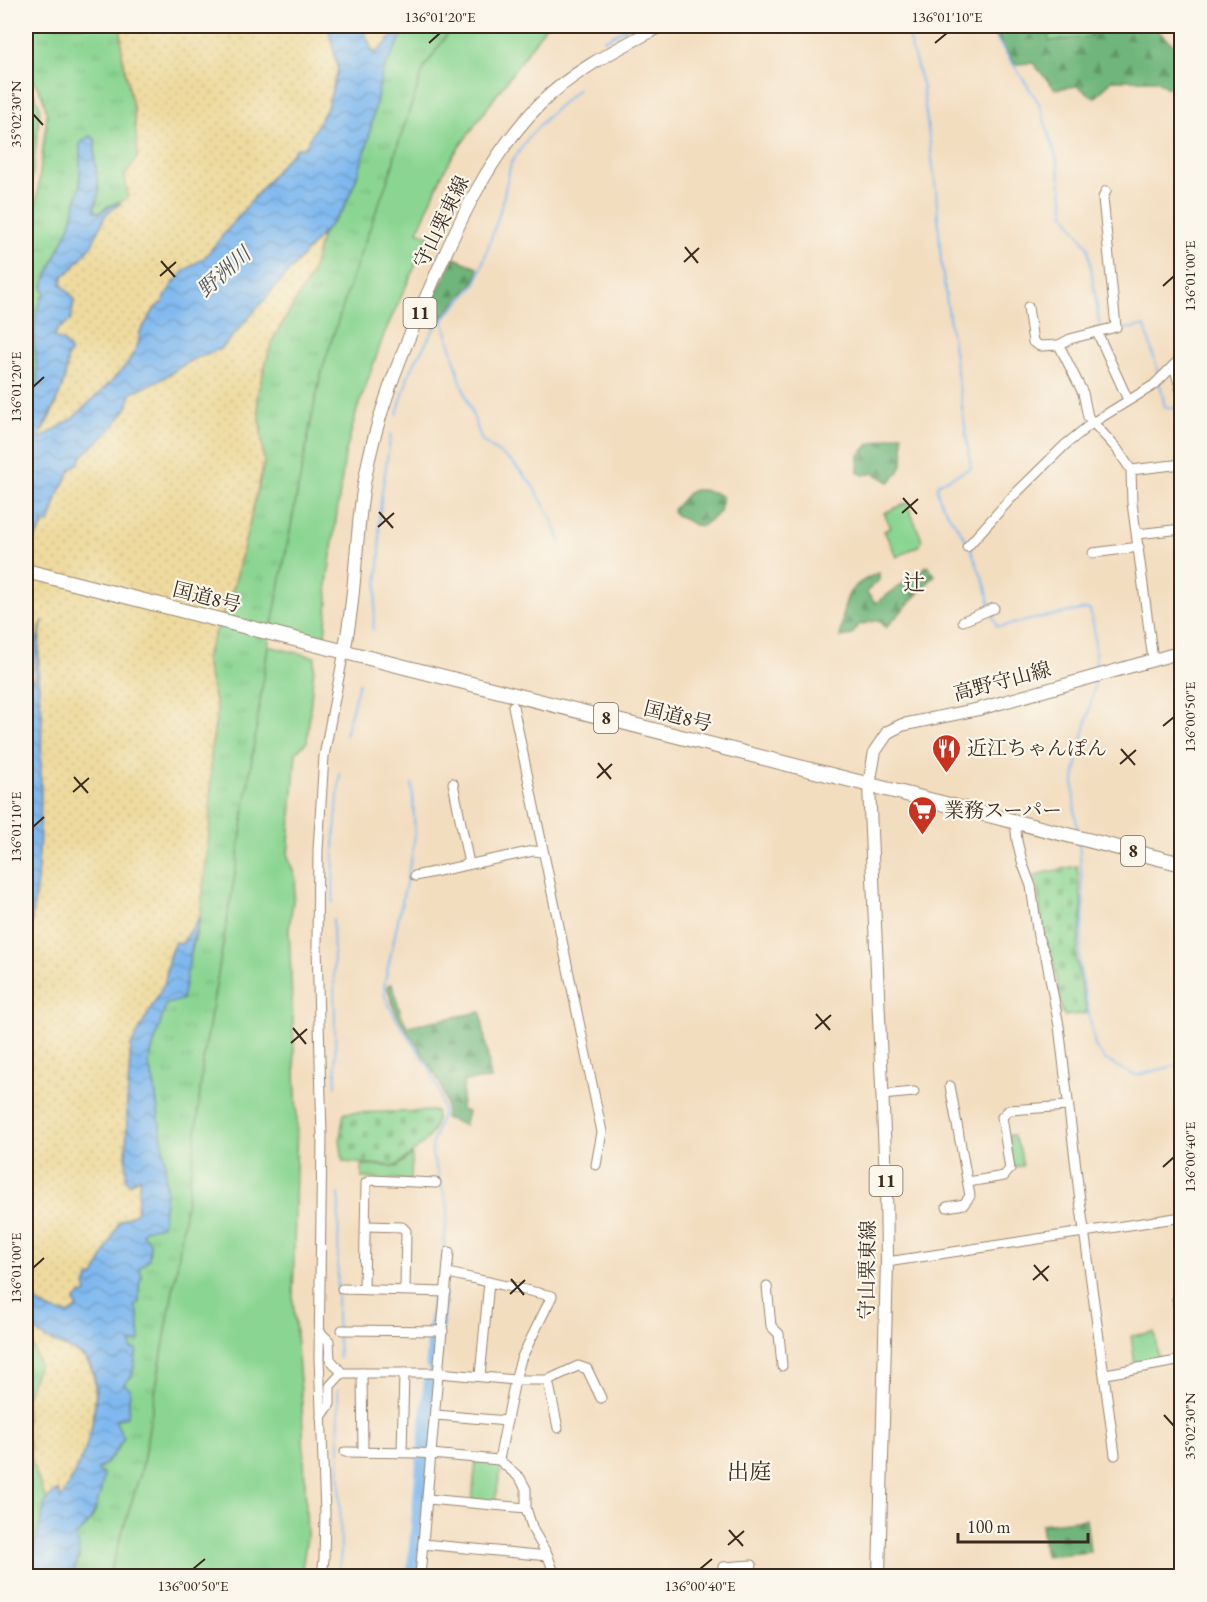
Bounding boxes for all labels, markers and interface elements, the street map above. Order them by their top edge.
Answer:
text: 136°01'20"E [404,7,476,26]
text: 136°01'10"E [911,7,983,26]
text: 35°02'30"N [6,80,25,148]
street label: 守山栗東線 [407,171,475,273]
water label: 野洲川 [191,239,258,303]
text: 136°01'00"E [1180,240,1199,312]
road number: 11 [404,298,436,328]
text: 136°01'20"E [6,351,25,423]
district label: 辻 [903,568,925,597]
street label: 国道8号 [170,576,244,618]
street label: 高野守山線 [950,656,1054,706]
text: 136°00'50"E [1180,681,1199,753]
street label: 国道8号 [641,695,715,737]
road number: 8 [594,703,618,733]
restaurant icon: 近江ちゃんぽん [930,732,962,774]
place label: 近江ちゃんぽん [967,735,1107,761]
text: 136°01'10"E [6,791,25,863]
supermarket icon: 業務スーパー [907,794,939,836]
place label: 業務スーパー [944,797,1062,823]
road number: 8 [1121,836,1145,866]
text: 136°00'40"E [1180,1121,1199,1193]
road number: 11 [870,1166,902,1196]
street label: 守山栗東線 [853,1220,881,1320]
text: 136°01'00"E [6,1232,25,1304]
text: 35°02'30"N [1180,1392,1199,1460]
district label: 出庭 [727,1457,771,1486]
scale bar [958,1506,1088,1544]
text: 100 m [967,1515,1011,1538]
text: 136°00'50"E [157,1576,229,1595]
text: 136°00'40"E [664,1576,736,1595]

